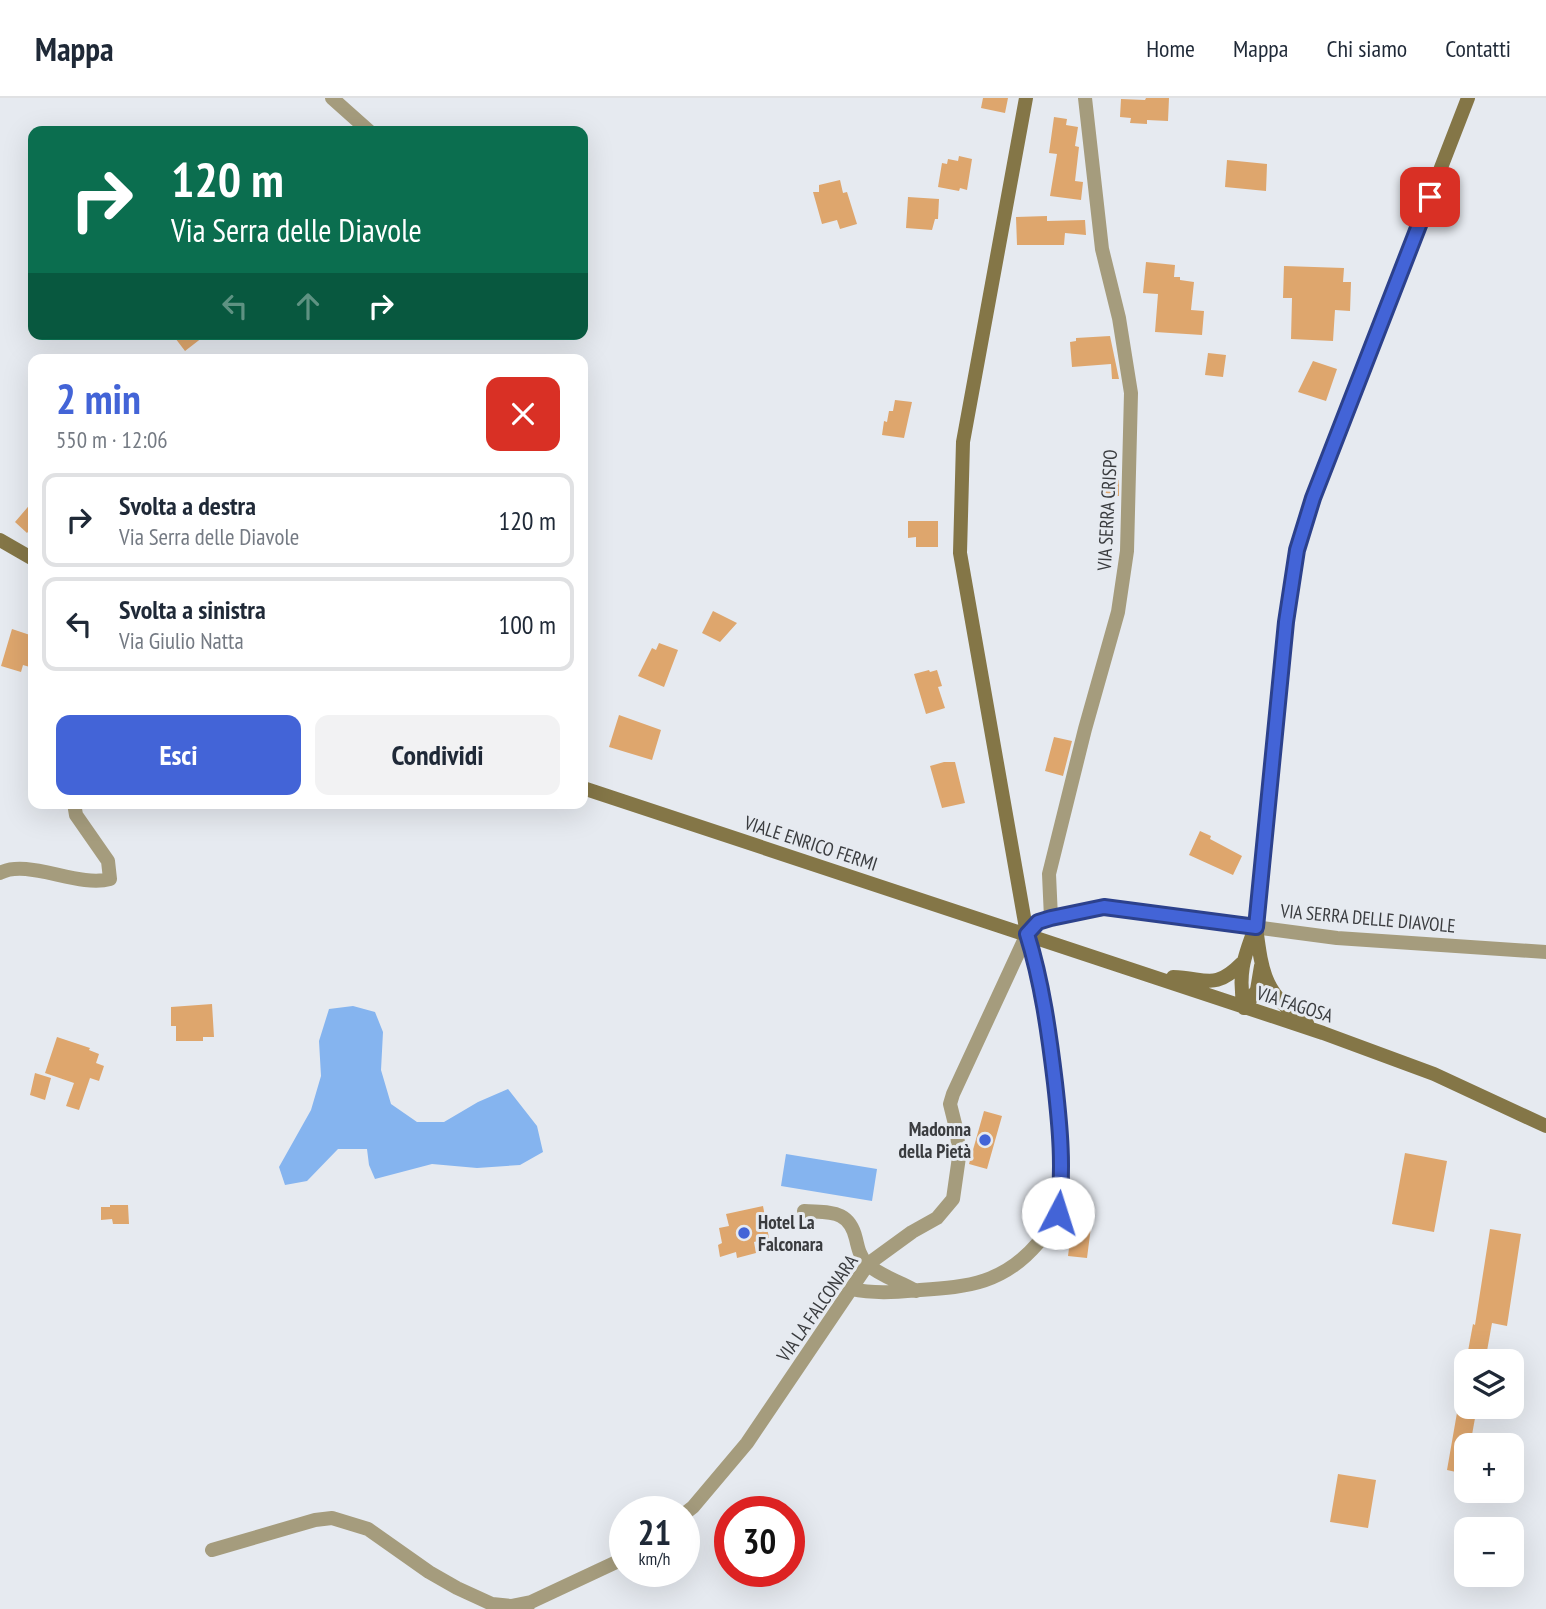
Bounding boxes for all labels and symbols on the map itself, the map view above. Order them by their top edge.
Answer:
pin [1400,167,1460,227]
street label: VIA SERRA CRISPO [1092,449,1122,572]
street label: VIALE ENRICO FERMI [740,810,881,876]
street label: VIA SERRA DELLE DIAVOLE [1278,898,1457,938]
street label: VIA FAGOSA [1253,980,1336,1028]
place label: Madonna della Pietà [899,1117,971,1163]
marker: Madonna della Pietà [977,1132,993,1148]
position arrow [1021,1176,1095,1250]
place label: Hotel La Falconara [758,1210,823,1256]
marker: Hotel La Falconara [736,1225,752,1241]
street label: VIA LA FALCONARA [771,1250,863,1367]
speed limit sign: 30 [714,1496,805,1587]

